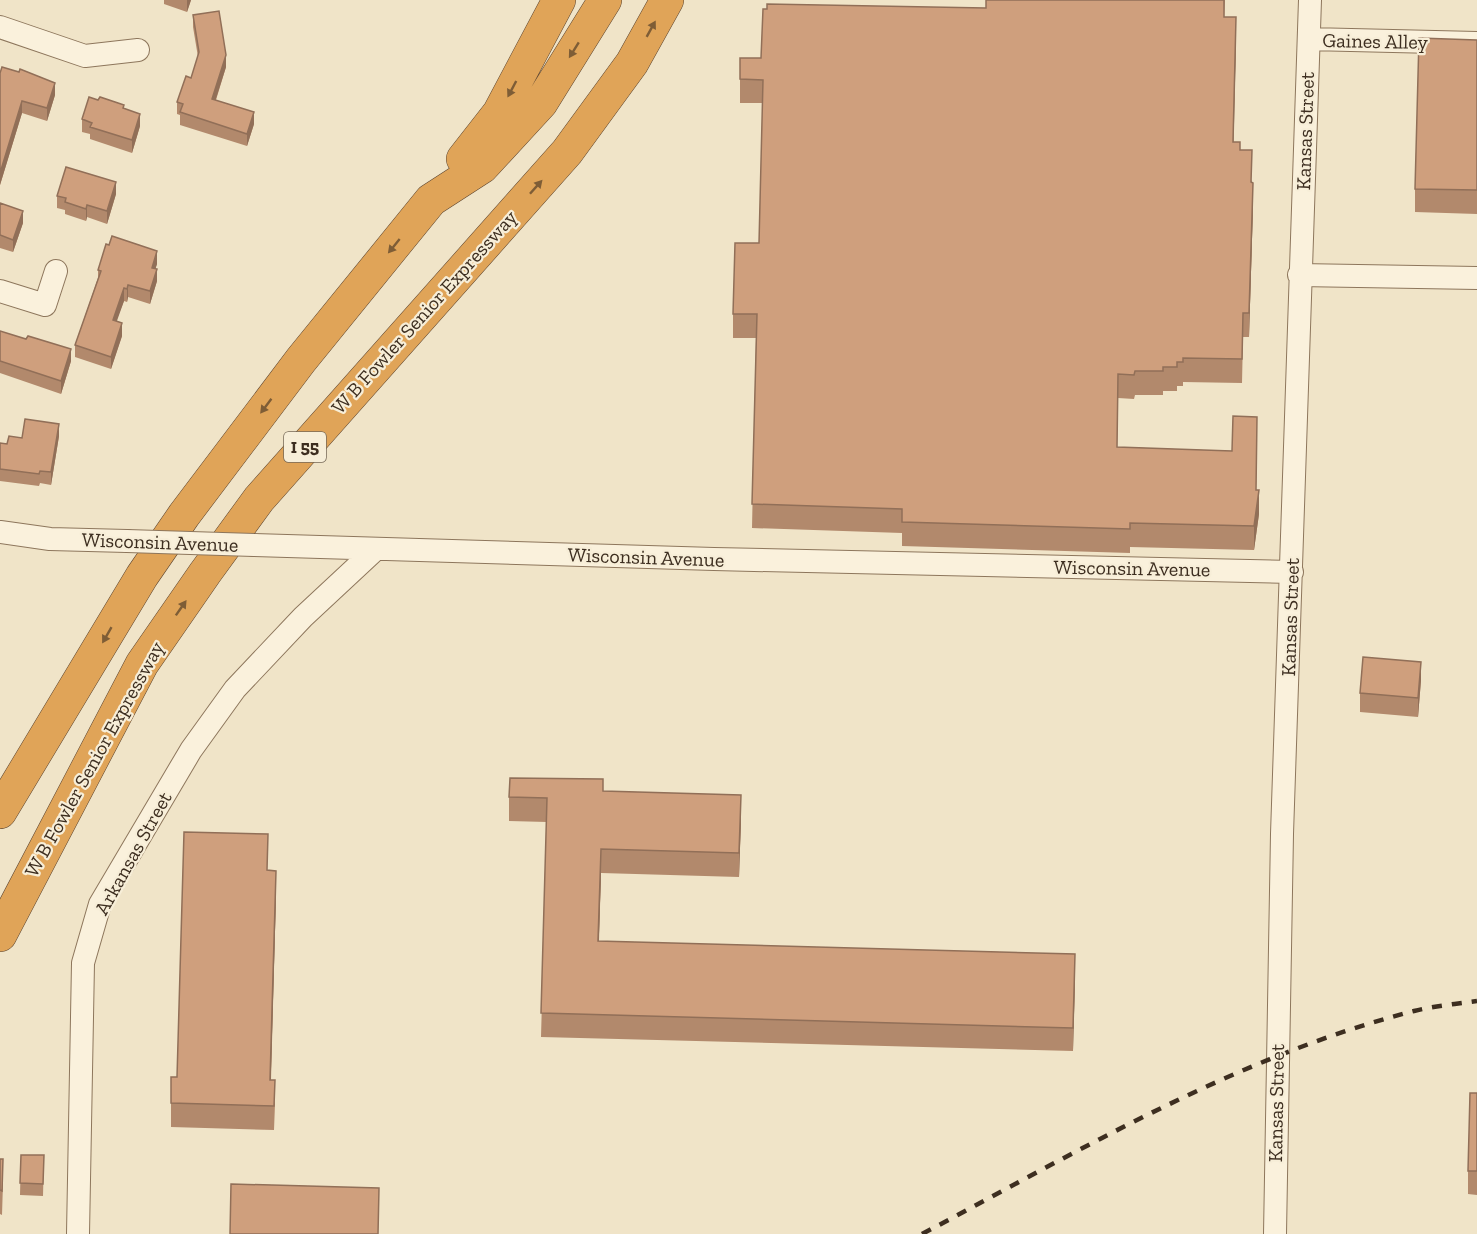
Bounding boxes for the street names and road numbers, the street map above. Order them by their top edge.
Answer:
street label: Gaines Alley [1322,28,1429,54]
street label: Kansas Street [1291,71,1319,191]
street label: W B Fowler Senior Expressway [326,205,522,419]
road number: I 55 [284,432,326,462]
street label: Wisconsin Avenue [81,527,239,557]
street label: Wisconsin Avenue [567,542,725,572]
street label: Wisconsin Avenue [1053,555,1211,581]
street label: Kansas Street [1276,557,1304,677]
street label: W B Fowler Senior Expressway [19,636,169,881]
street label: Arkansas Street [89,787,177,919]
street label: Kansas Street [1263,1043,1289,1162]

